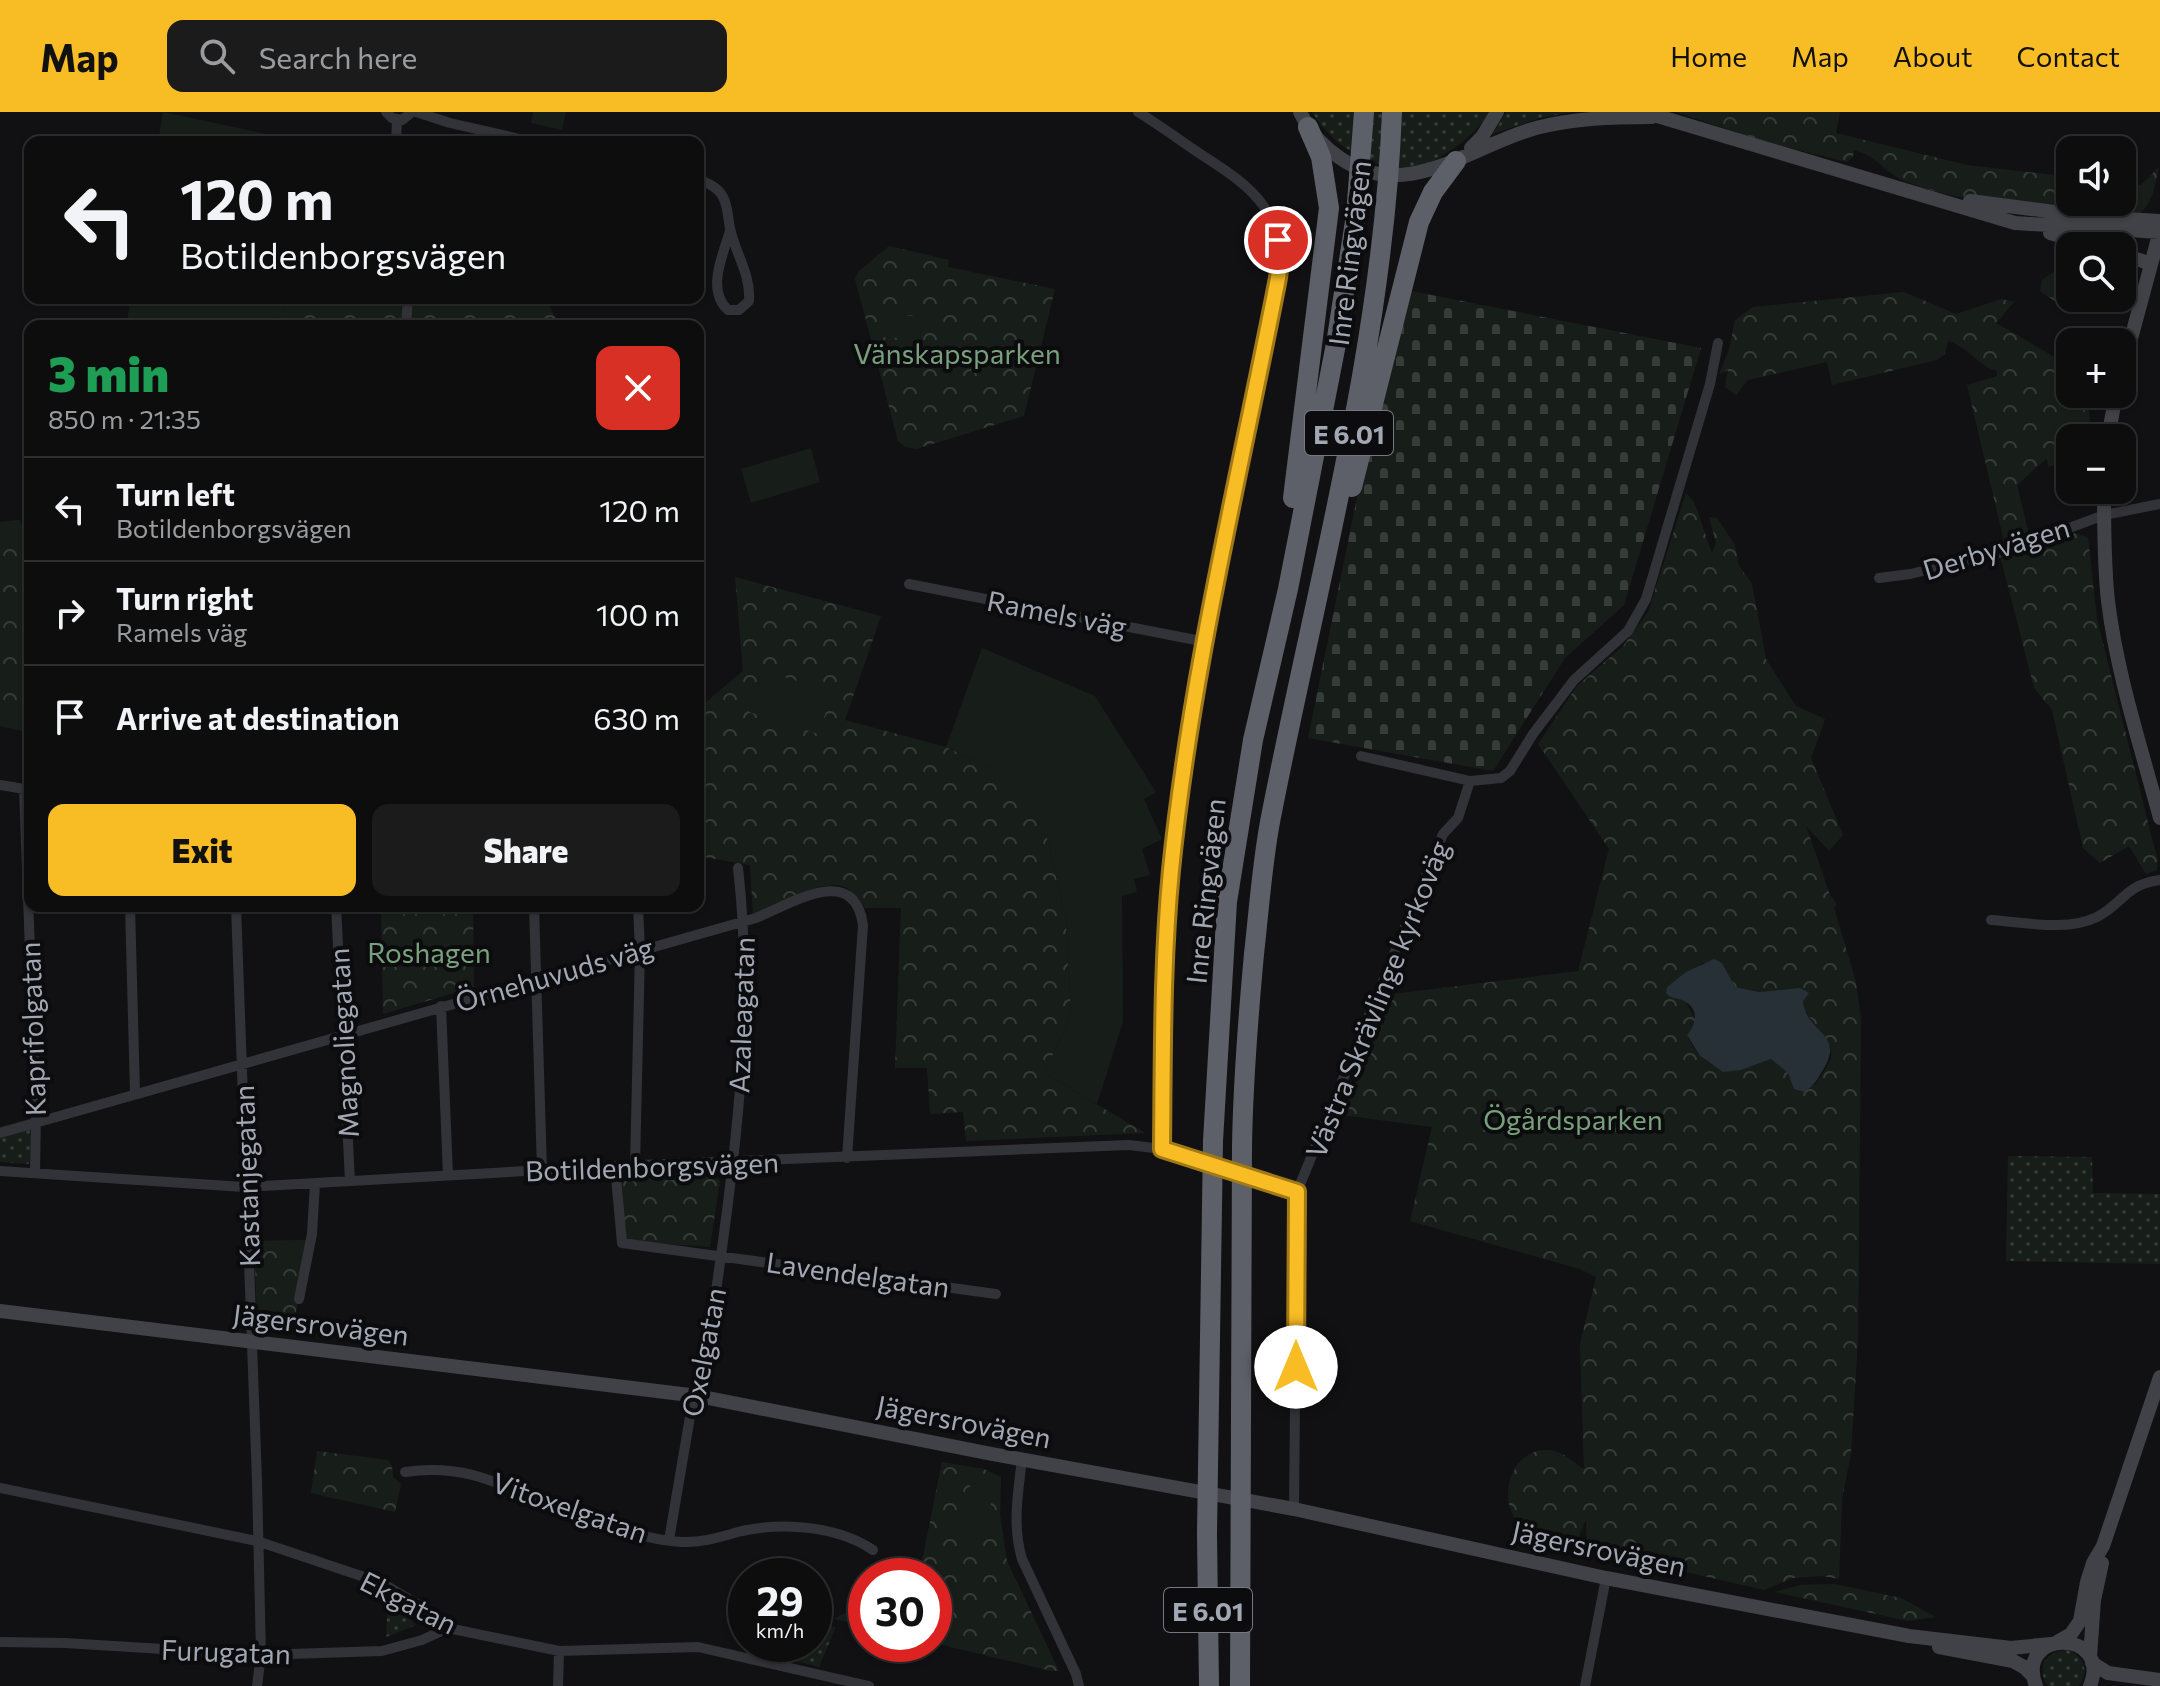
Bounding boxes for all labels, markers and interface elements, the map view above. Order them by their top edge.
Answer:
search box [167,20,727,92]
text: Map [40,33,119,80]
icon: search [195,34,239,78]
text: Search here [259,38,417,75]
text: Home [1670,39,1747,73]
text: Map [1791,39,1849,73]
text: About [1893,39,1973,73]
text: Contact [2017,39,2120,73]
map controls [2056,136,2136,504]
button: sound [2056,136,2136,216]
street label: Inre Ringvägen [1321,159,1377,347]
text: 120 m [180,163,334,232]
icon: left [48,168,152,272]
pin [1244,206,1312,274]
icon: arrive [1256,218,1300,262]
text: Botildenborgsvägen [180,232,506,276]
button: search [2056,232,2136,312]
button: + [2056,328,2136,408]
park label: Vänskapsparken [853,336,1061,370]
text: 3 min [48,343,169,402]
button: close [596,346,680,430]
text: 850 m · 21:35 [48,403,201,434]
road number: E 6.01 [1305,411,1393,455]
button: − [2056,424,2136,504]
text: Turn left [116,475,235,512]
icon: left [48,487,92,531]
text: 120 m [599,491,680,528]
street label: Derbyvägen [1919,510,2073,586]
text: Botildenborgsvägen [116,512,352,543]
text: Turn right [116,579,253,616]
street label: Ramels väg [984,583,1130,643]
icon: right [48,591,92,635]
text: 100 m [596,595,680,632]
text: Ramels väg [116,616,247,647]
icon: arrive [48,695,92,739]
text: Arrive at destination [116,699,400,736]
text: 630 m [593,699,680,736]
street label: Inre Ringvägen [1178,797,1232,985]
button: Exit [48,804,356,896]
button: Share [372,804,680,896]
street label: Västra Skrävlinge kyrkoväg [1298,835,1456,1163]
street label: Örnehuvuds väg [451,929,657,1019]
park label: Roshagen [367,935,491,969]
street label: Azaleagatan [721,936,761,1094]
street label: Kaprifolgatan [12,941,52,1117]
street label: Magnoliegatan [321,947,365,1139]
street label: Kastanjegatan [226,1084,266,1268]
park label: Ögårdsparken [1483,1102,1663,1136]
street label: Botildenborgsvägen [525,1145,779,1187]
street label: Lavendelgatan [764,1244,952,1304]
street label: Oxelgatan [674,1285,732,1419]
street label: Jägersrovägen [231,1296,411,1352]
position arrow [1254,1325,1338,1409]
street label: Jägersrovägen [874,1387,1054,1455]
street label: Vitoxelgatan [488,1465,652,1549]
street label: Jägersrovägen [1509,1513,1689,1583]
speed limit sign: 30 [848,1558,952,1662]
street label: Ekgatan [355,1563,463,1641]
text: 29 [756,1575,804,1624]
road number: E 6.01 [1164,1588,1252,1632]
text: km/h [756,1618,804,1642]
street label: Furugatan [160,1632,292,1670]

